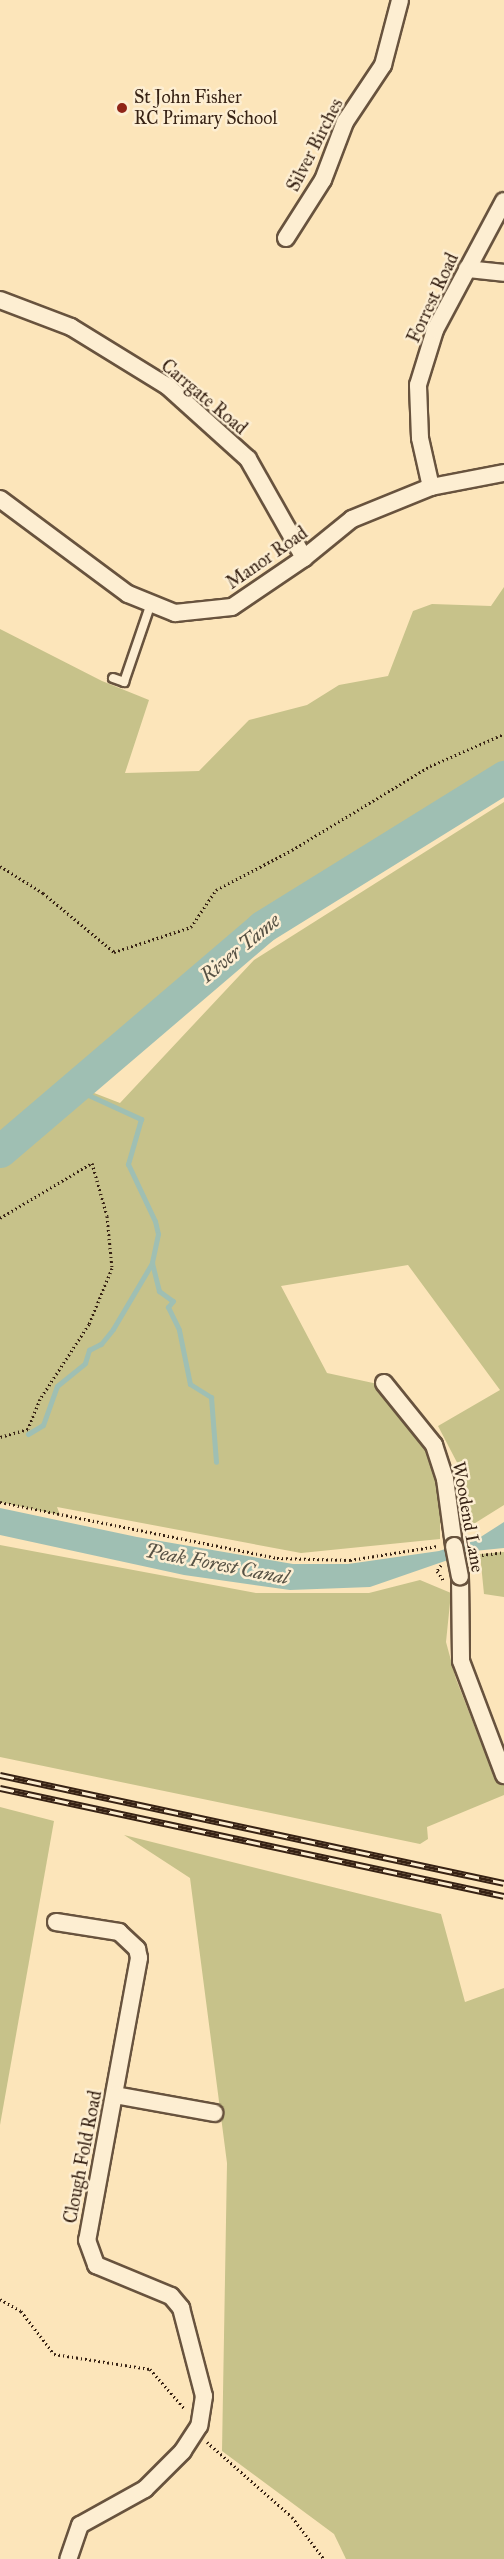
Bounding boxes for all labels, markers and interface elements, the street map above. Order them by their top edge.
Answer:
place label: St John Fisher RC Primary School [134,87,277,130]
street label: Silver Birches [282,95,348,195]
marker: St John Fisher RC Primary School [115,101,129,115]
street label: Forrest Road [403,250,463,346]
street label: Carrgate Road [157,355,251,439]
street label: Manor Road [222,522,312,594]
water label: River Tame [195,909,285,987]
street label: Woodend Lane [448,1460,488,1574]
water label: Peak Forest Canal [143,1538,291,1590]
street label: Clough Fold Road [60,2089,106,2225]

